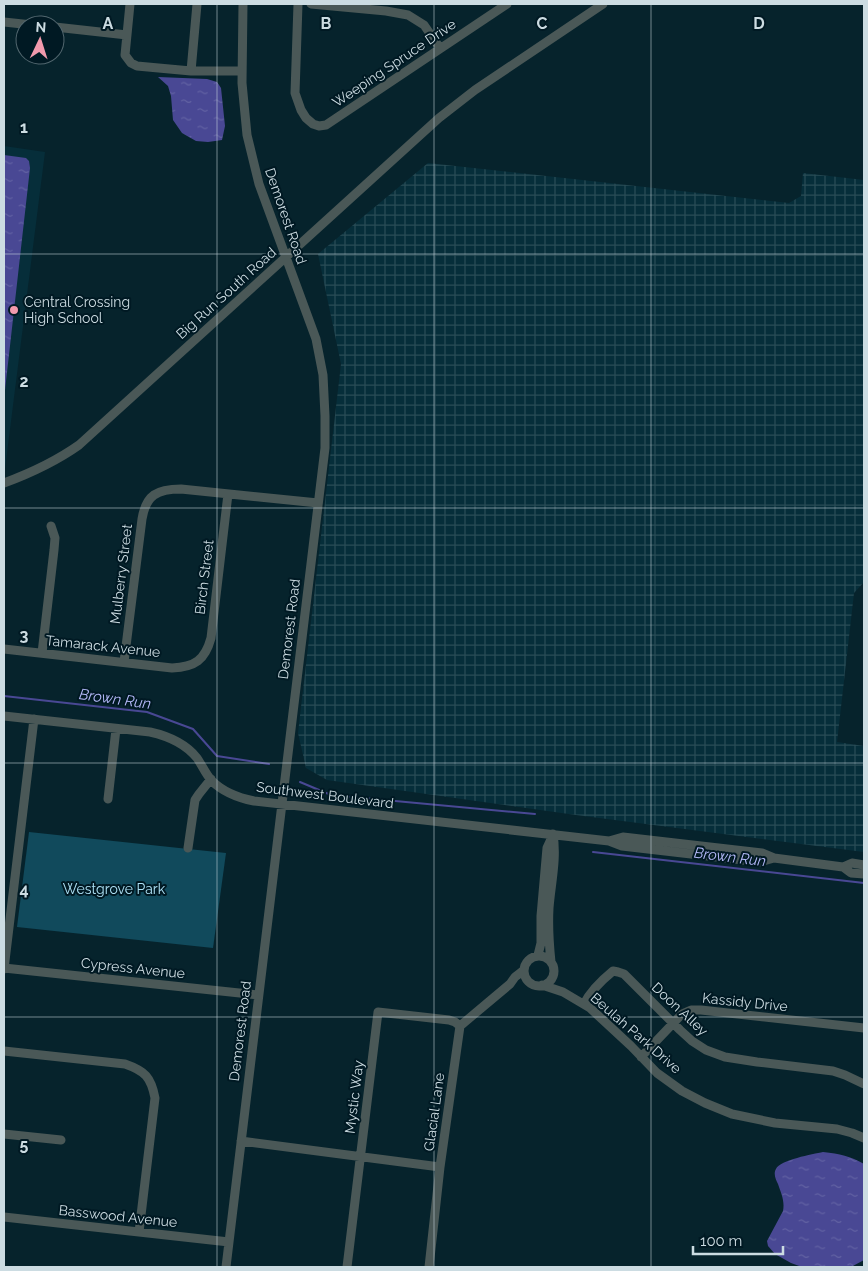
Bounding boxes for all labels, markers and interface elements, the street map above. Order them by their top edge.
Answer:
text: A [103,14,114,33]
text: B [321,14,332,33]
text: C [537,14,548,33]
text: D [753,14,765,33]
north arrow [15,15,65,65]
street label: Weeping Spruce Drive [329,16,459,110]
text: N [35,19,47,35]
text: 1 [20,118,28,137]
street label: Demorest Road [262,166,310,266]
street label: Big Run South Road [173,244,279,342]
place label: Central Crossing High School [24,294,130,326]
marker: Central Crossing High School [8,304,20,316]
text: 2 [19,372,29,391]
street label: Mulberry Street [107,523,135,625]
street label: Birch Street [191,538,217,615]
street label: Demorest Road [275,578,303,680]
text: 3 [20,626,29,645]
street label: Tamarack Avenue [45,632,161,660]
water label: Brown Run [78,685,152,713]
street label: Southwest Boulevard [255,779,395,811]
water label: Brown Run [693,844,767,870]
text: 4 [19,880,29,899]
park label: Westgrove Park [63,881,166,897]
street label: Cypress Avenue [80,955,186,981]
street label: Doon Alley [649,979,712,1039]
street label: Demorest Road [226,980,254,1082]
street label: Beulah Park Drive [588,989,684,1077]
street label: Kassidy Drive [701,990,789,1014]
street label: Mystic Way [342,1059,366,1135]
street label: Glacial Lane [421,1072,447,1152]
text: 5 [20,1135,29,1154]
street label: Basswood Avenue [58,1202,178,1230]
scale bar [693,1224,783,1256]
text: 100 m [700,1232,742,1250]

